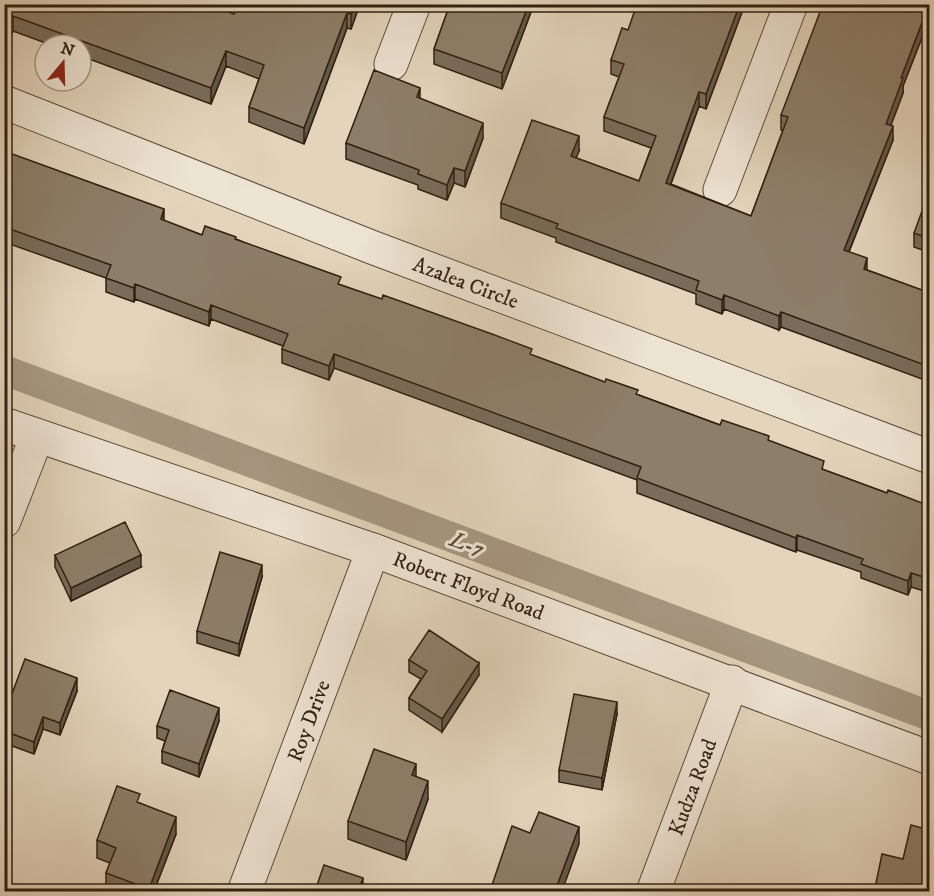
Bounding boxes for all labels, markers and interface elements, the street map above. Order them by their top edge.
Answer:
north arrow [33,33,93,93]
text: N [58,38,77,61]
street label: Azalea Circle [409,252,522,315]
water label: L-7 [444,525,488,563]
street label: Robert Floyd Road [389,547,548,627]
street label: Roy Drive [282,676,337,766]
street label: Kudza Road [663,735,724,839]

